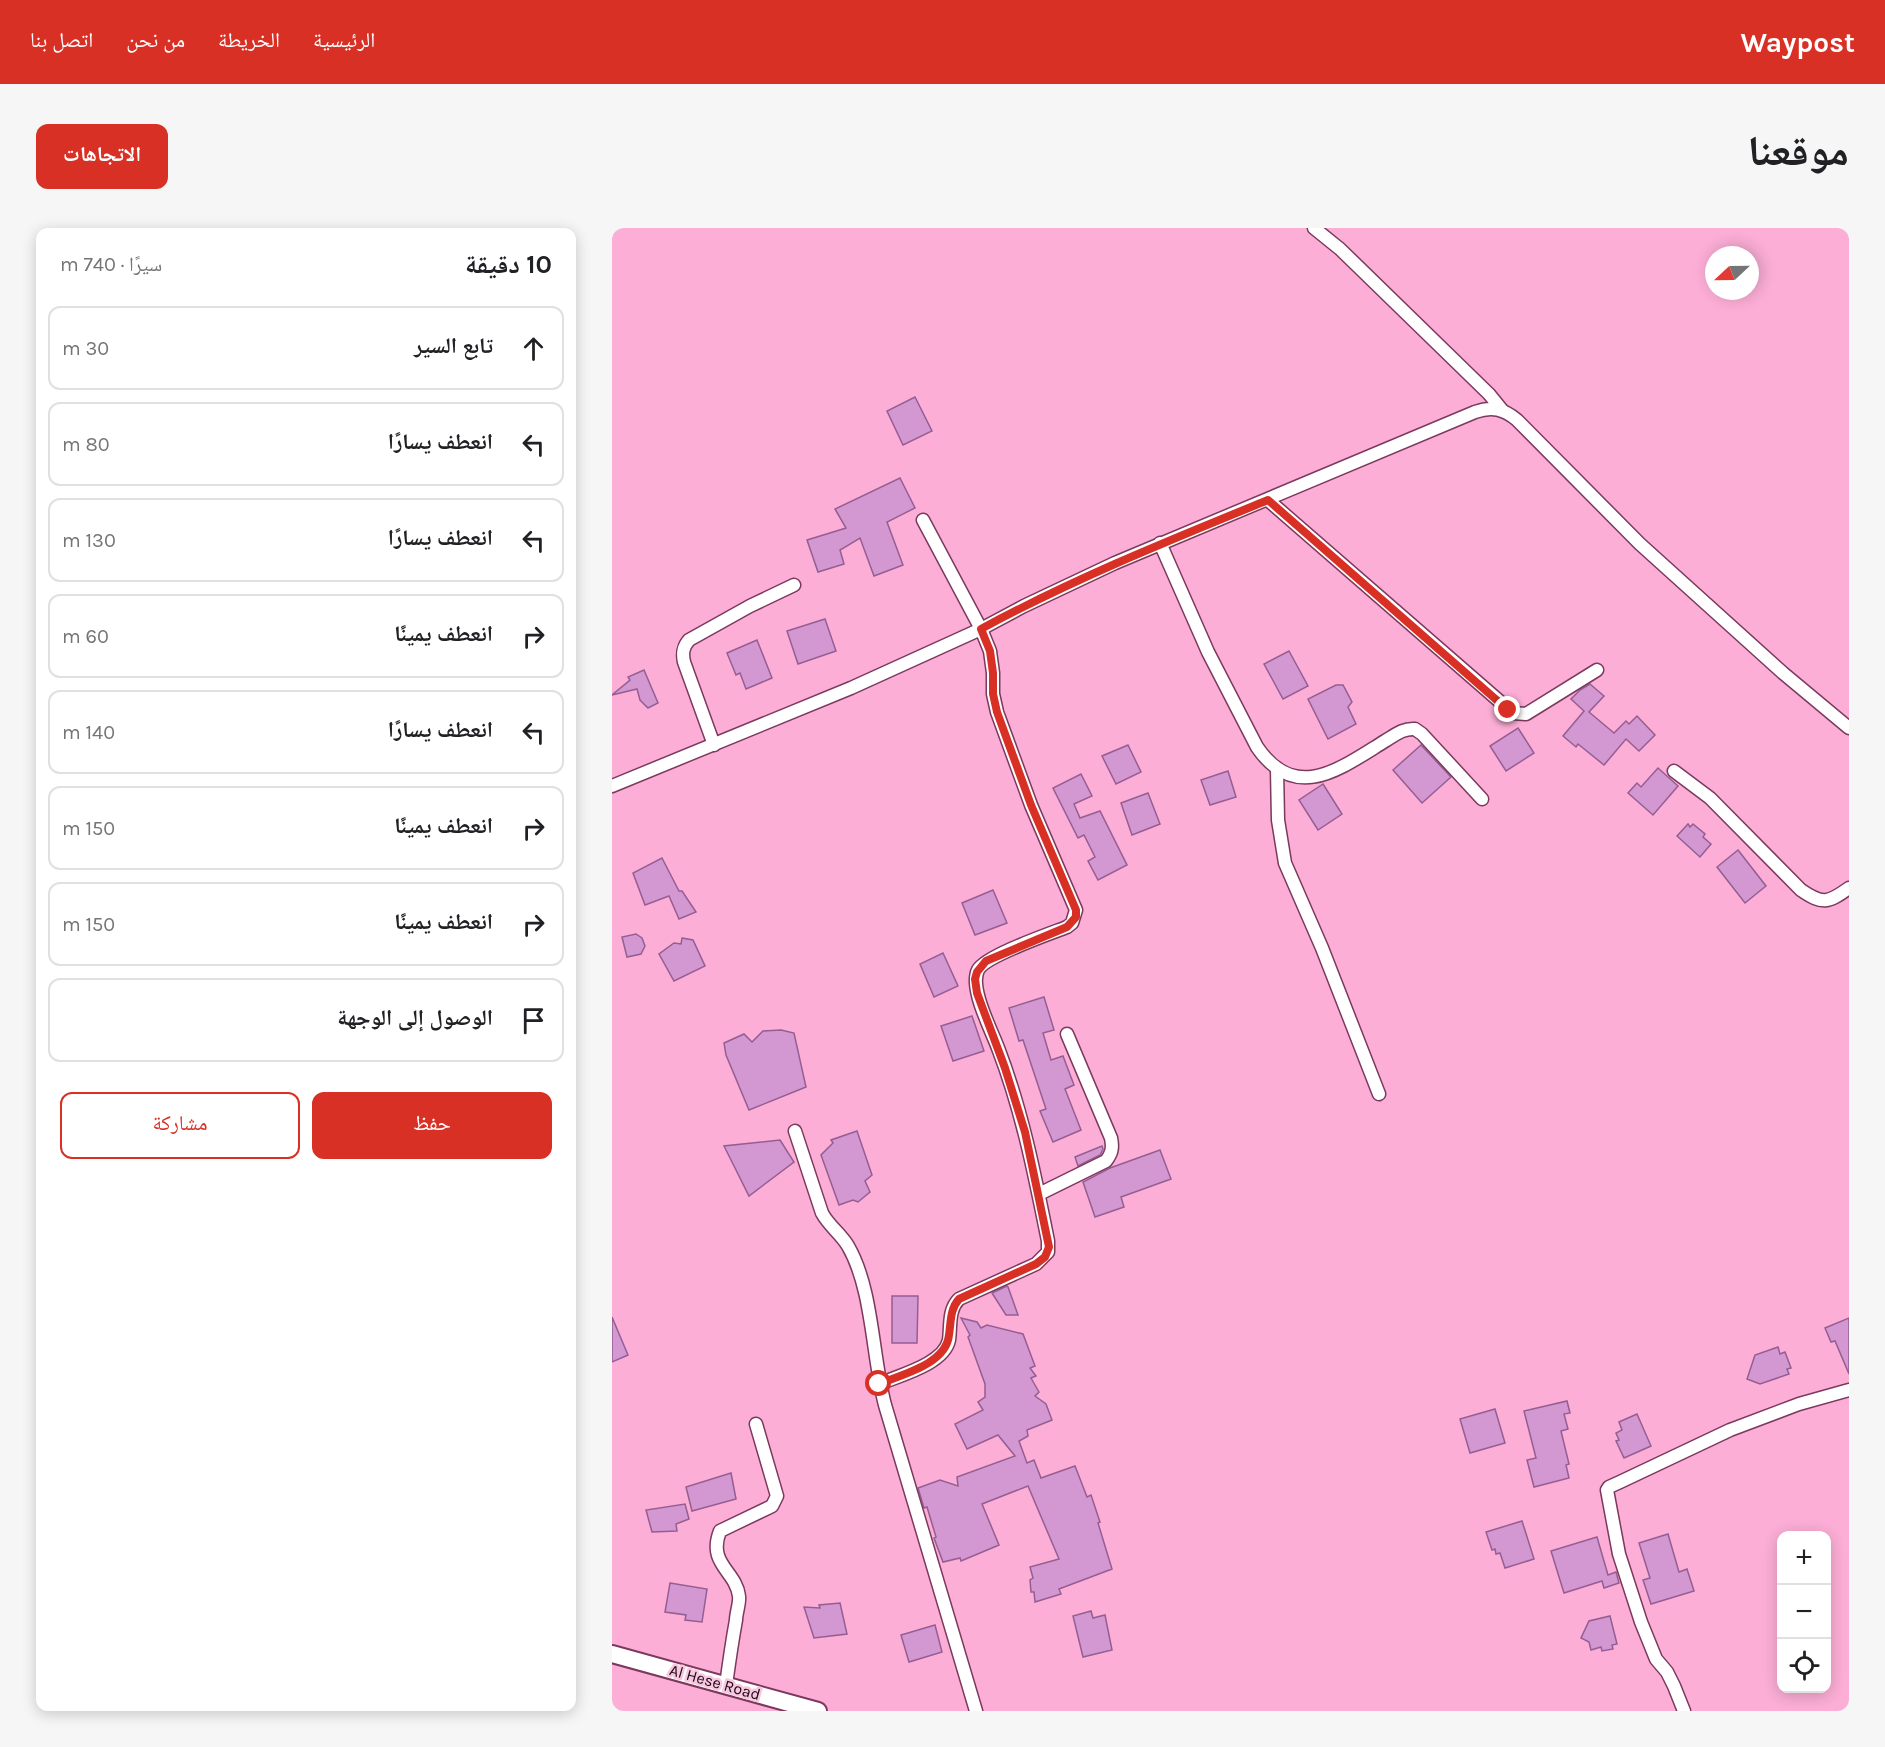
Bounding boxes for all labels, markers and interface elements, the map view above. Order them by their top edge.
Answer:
text: Waypost [1740,26,1855,59]
text: اتصل بنا [30,28,93,52]
text: من نحن [126,28,185,52]
text: الخريطة [218,28,280,52]
text: الرئيسية [313,28,375,52]
button: الاتجاهات [36,124,168,189]
text: موقعنا [1748,126,1849,176]
north arrow [1705,246,1759,300]
text: 10 دقيقة [465,249,552,280]
text: سيرًا · 740 m [60,253,162,276]
icon: ahead [517,332,550,365]
text: تابع السير [414,333,493,359]
text: 30 m [62,337,109,360]
icon: left [517,428,550,461]
text: انعطف يسارًا [388,429,493,455]
text: 80 m [62,433,110,456]
icon: left [517,524,550,557]
text: انعطف يسارًا [388,525,493,551]
text: 130 m [62,529,116,552]
icon: right [517,620,550,653]
text: انعطف يمينًا [394,621,493,647]
text: 60 m [62,625,109,648]
route end [1494,696,1520,722]
icon: left [517,716,550,749]
text: انعطف يسارًا [388,717,493,743]
text: 140 m [62,721,115,744]
icon: right [517,812,550,845]
text: انعطف يمينًا [394,813,493,839]
text: 150 m [62,817,115,840]
icon: right [517,908,550,941]
text: انعطف يمينًا [394,909,493,935]
text: 150 m [62,913,115,936]
icon: arrive [517,1004,550,1037]
text: الوصول إلى الوجهة [337,1005,493,1031]
button: مشاركة [60,1092,300,1159]
button: حفظ [312,1092,552,1159]
route start [865,1370,891,1396]
map controls [1777,1531,1831,1693]
button: + [1777,1531,1831,1585]
button: − [1777,1585,1831,1639]
button: locate [1777,1639,1831,1693]
street label: Al Hese Road [667,1660,763,1704]

